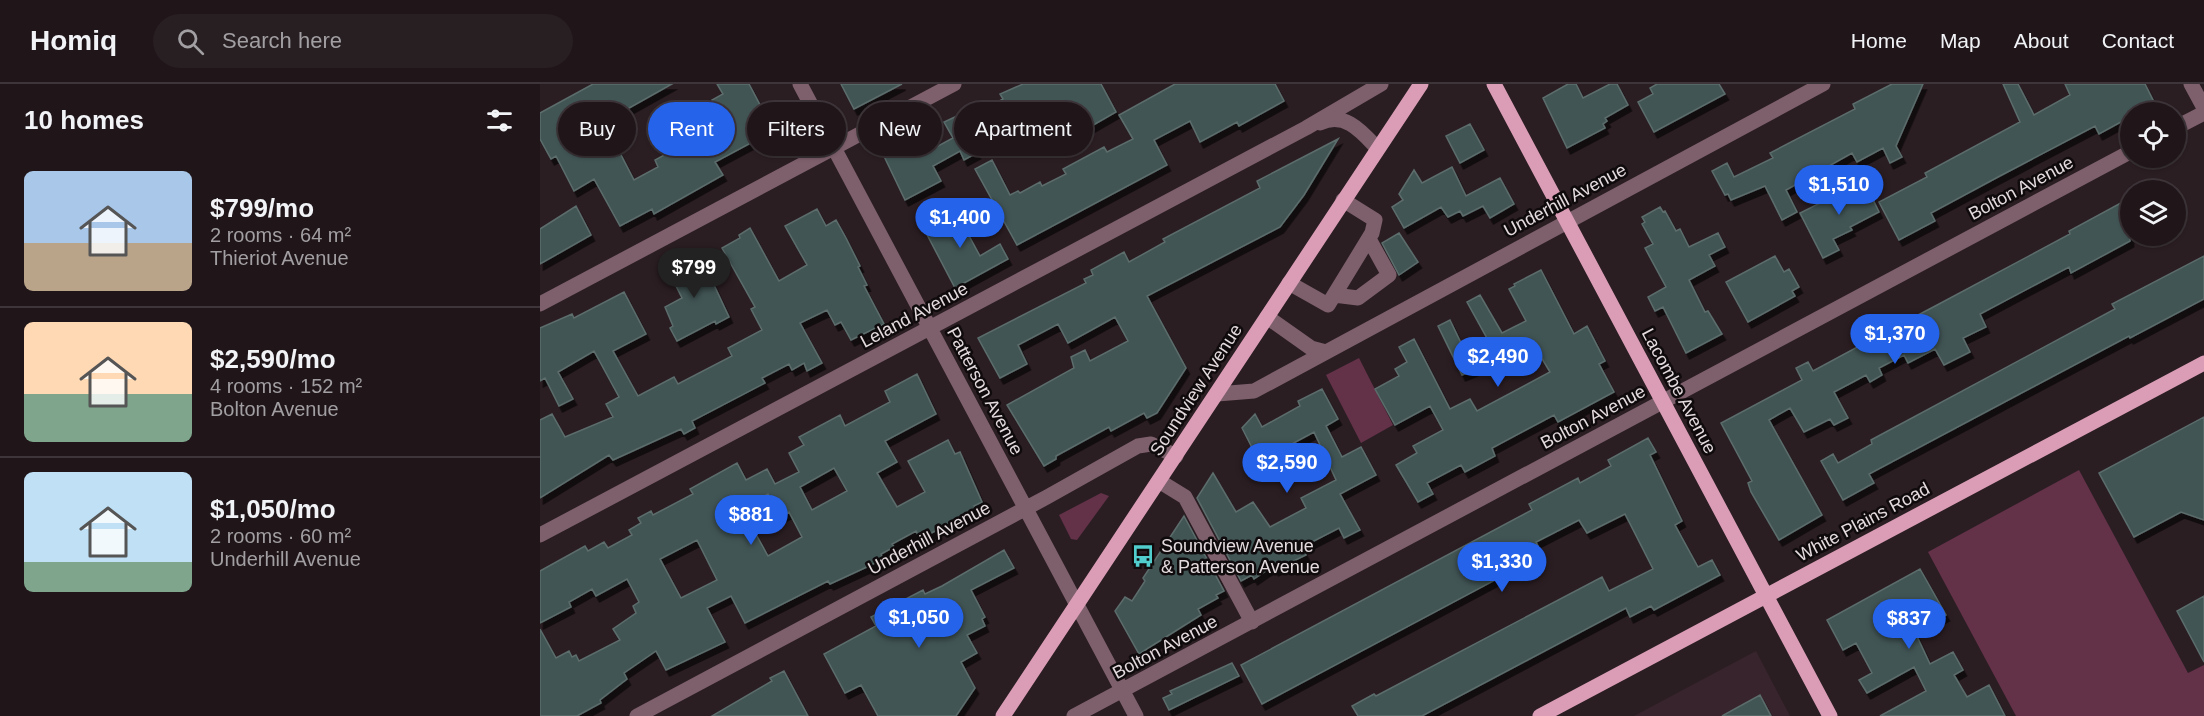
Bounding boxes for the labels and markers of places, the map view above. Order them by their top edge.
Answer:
pin: $1,510 [1790,165,1888,216]
pin: $1,400 [911,198,1009,249]
pin: $799 [658,248,730,299]
pin: $1,370 [1846,314,1944,365]
pin: $2,490 [1449,337,1547,388]
pin: $2,590 [1238,443,1336,494]
pin: $881 [715,495,787,546]
place label: Soundview Avenue & Patterson Avenue [1161,536,1320,577]
pin: $1,330 [1453,542,1551,593]
bus stop icon: Soundview Avenue & Patterson Avenue [1130,543,1156,569]
pin: $1,050 [870,598,968,649]
pin: $837 [1873,599,1945,650]

